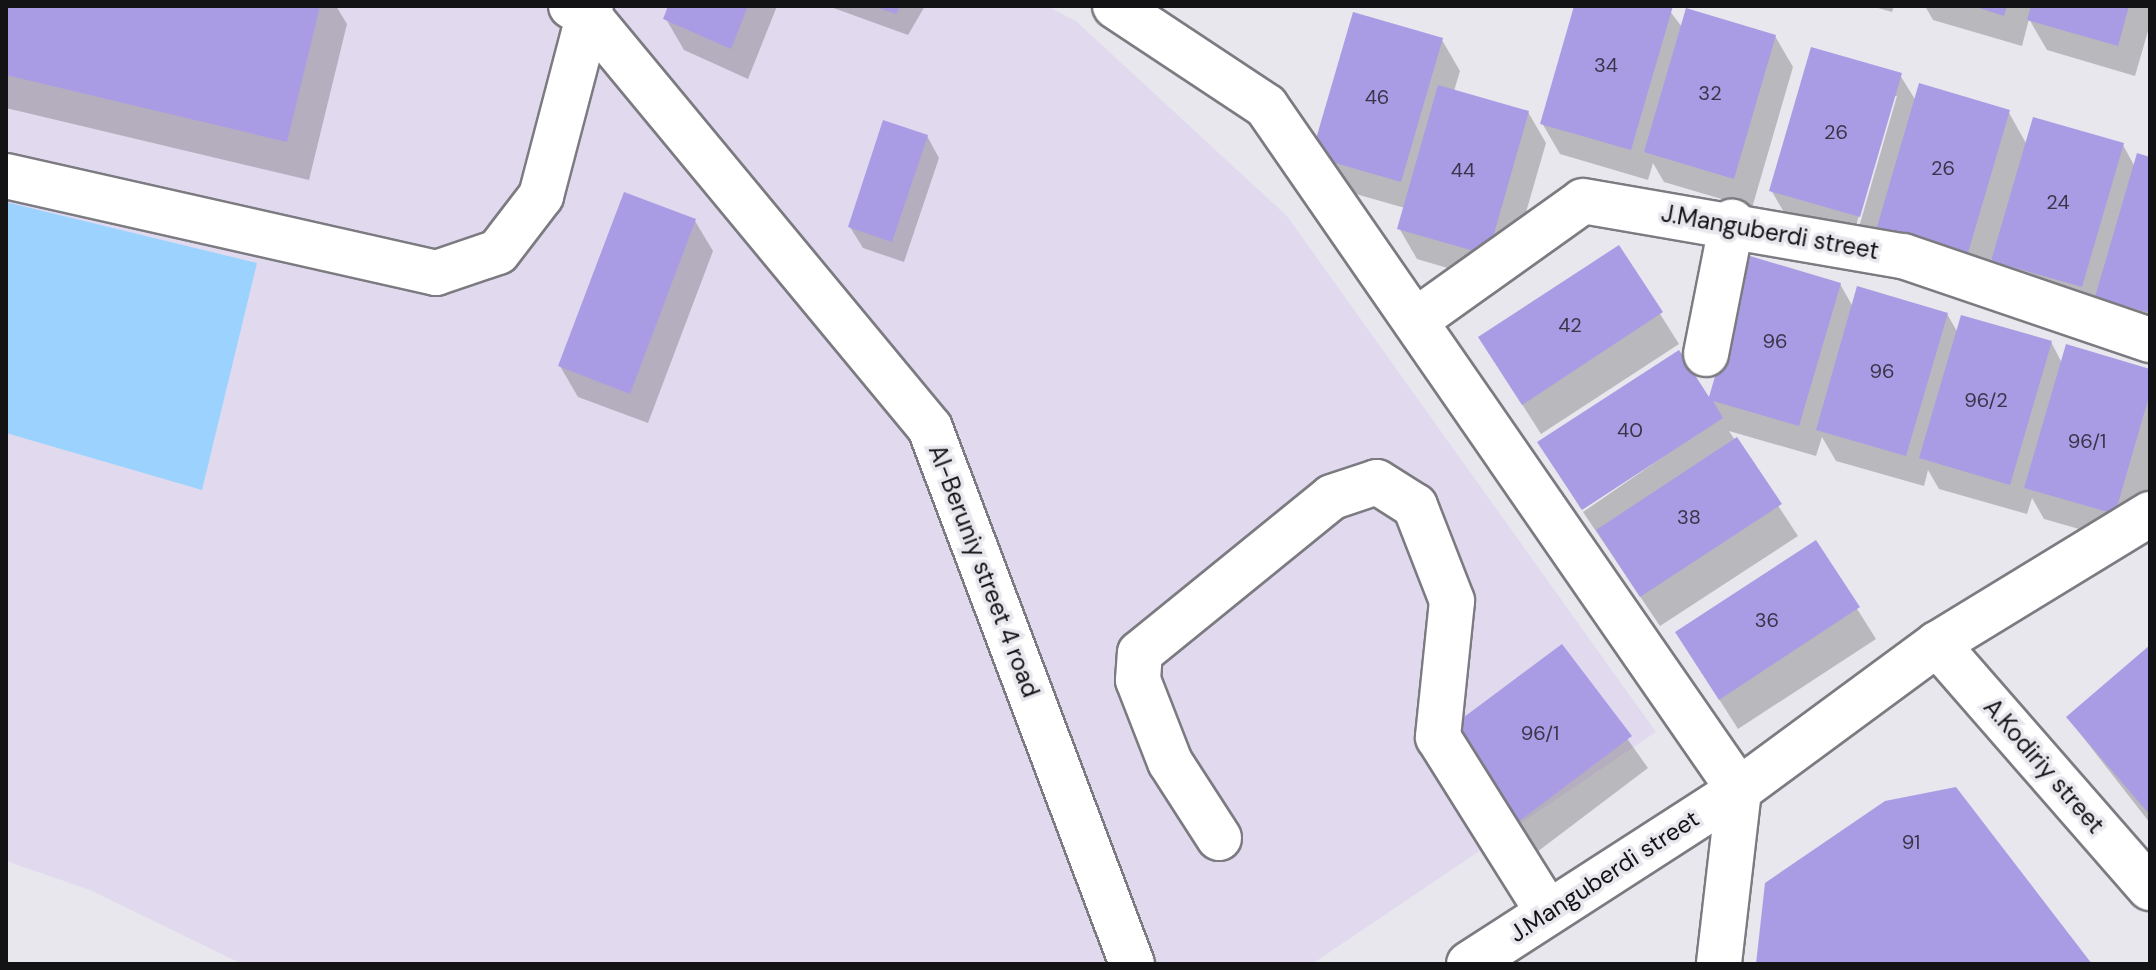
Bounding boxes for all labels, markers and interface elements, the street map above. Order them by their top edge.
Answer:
house number: 34 [1594,53,1618,77]
house number: 32 [1698,81,1722,105]
house number: 46 [1365,85,1389,109]
house number: 26 [1824,120,1848,144]
house number: 26 [1931,156,1955,180]
house number: 44 [1451,158,1475,182]
house number: 24 [2046,190,2070,214]
street label: J.Manguberdi street [1659,199,1881,265]
house number: 42 [1558,313,1582,337]
house number: 96 [1762,329,1788,353]
house number: 96 [1869,359,1895,383]
house number: 96/2 [1964,388,2008,412]
house number: 40 [1617,418,1643,442]
house number: 96/1 [2068,429,2106,453]
street label: Al-Beruniy street 4 road [923,441,1045,701]
house number: 38 [1677,505,1701,529]
house number: 36 [1755,608,1779,632]
street label: A.Kodiriy street [1978,693,2110,839]
house number: 96/1 [1521,721,1559,745]
street label: J.Manguberdi street [1504,804,1704,948]
house number: 91 [1902,830,1920,854]

